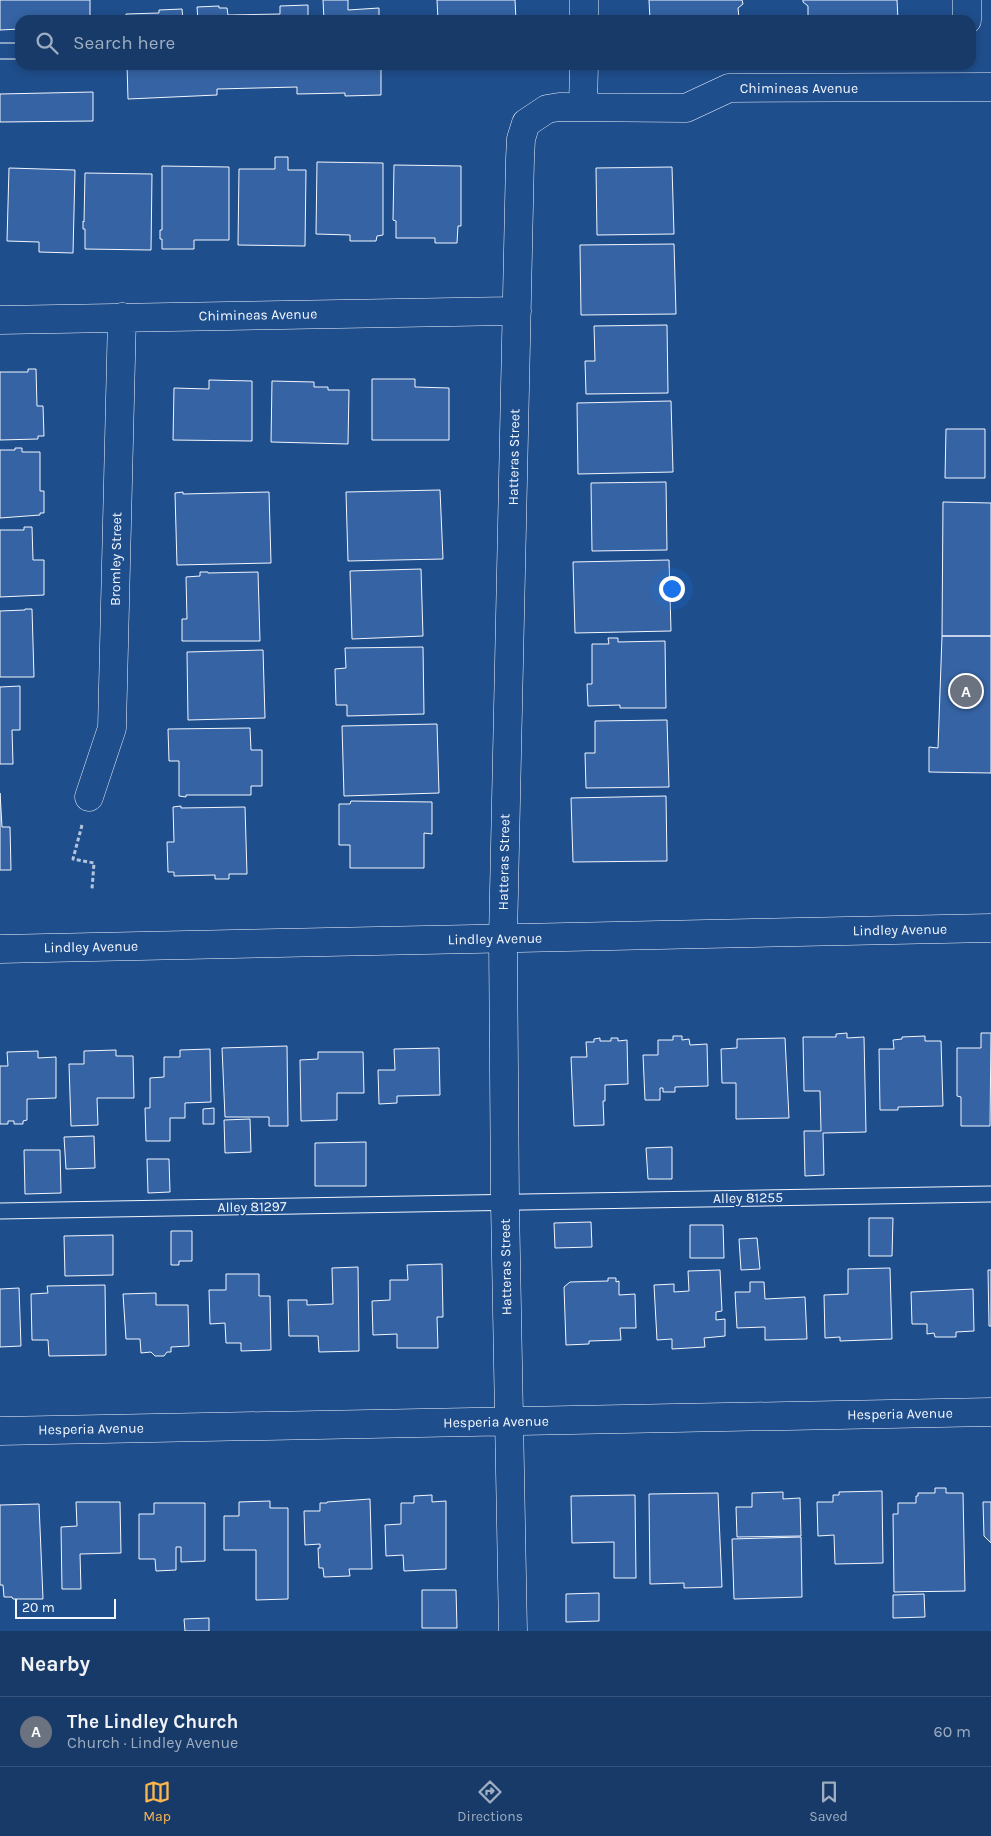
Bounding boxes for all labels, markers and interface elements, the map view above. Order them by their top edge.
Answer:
search box [15,15,976,70]
icon: search [33,29,61,57]
text: Search here [73,32,175,54]
street label: Chimineas Avenue [740,80,858,97]
street label: Chimineas Avenue [199,305,317,325]
street label: Hatteras Street [505,409,523,505]
street label: Bromley Street [107,512,125,606]
your location [659,576,685,602]
pin: A [950,672,982,710]
street label: Hatteras Street [495,814,513,910]
street label: Lindley Avenue [853,921,947,939]
street label: Lindley Avenue [448,930,542,948]
street label: Lindley Avenue [44,938,138,956]
street label: Alley 81255 [713,1189,783,1207]
street label: Alley 81297 [217,1198,287,1216]
street label: Hatteras Street [497,1219,515,1315]
street label: Hesperia Avenue [847,1405,953,1423]
street label: Hesperia Avenue [443,1413,549,1431]
street label: Hesperia Avenue [38,1420,144,1438]
scale bar [15,1596,116,1619]
text: 20 m [22,1599,55,1616]
text: Nearby [20,1652,90,1676]
text: The Lindley Church [67,1711,238,1733]
text: A [31,1722,41,1741]
text: 60 m [934,1722,971,1741]
text: Church · Lindley Avenue [67,1733,238,1752]
tab: Map [143,1778,171,1825]
tab: Directions [457,1778,523,1825]
tab: Saved [809,1778,848,1825]

